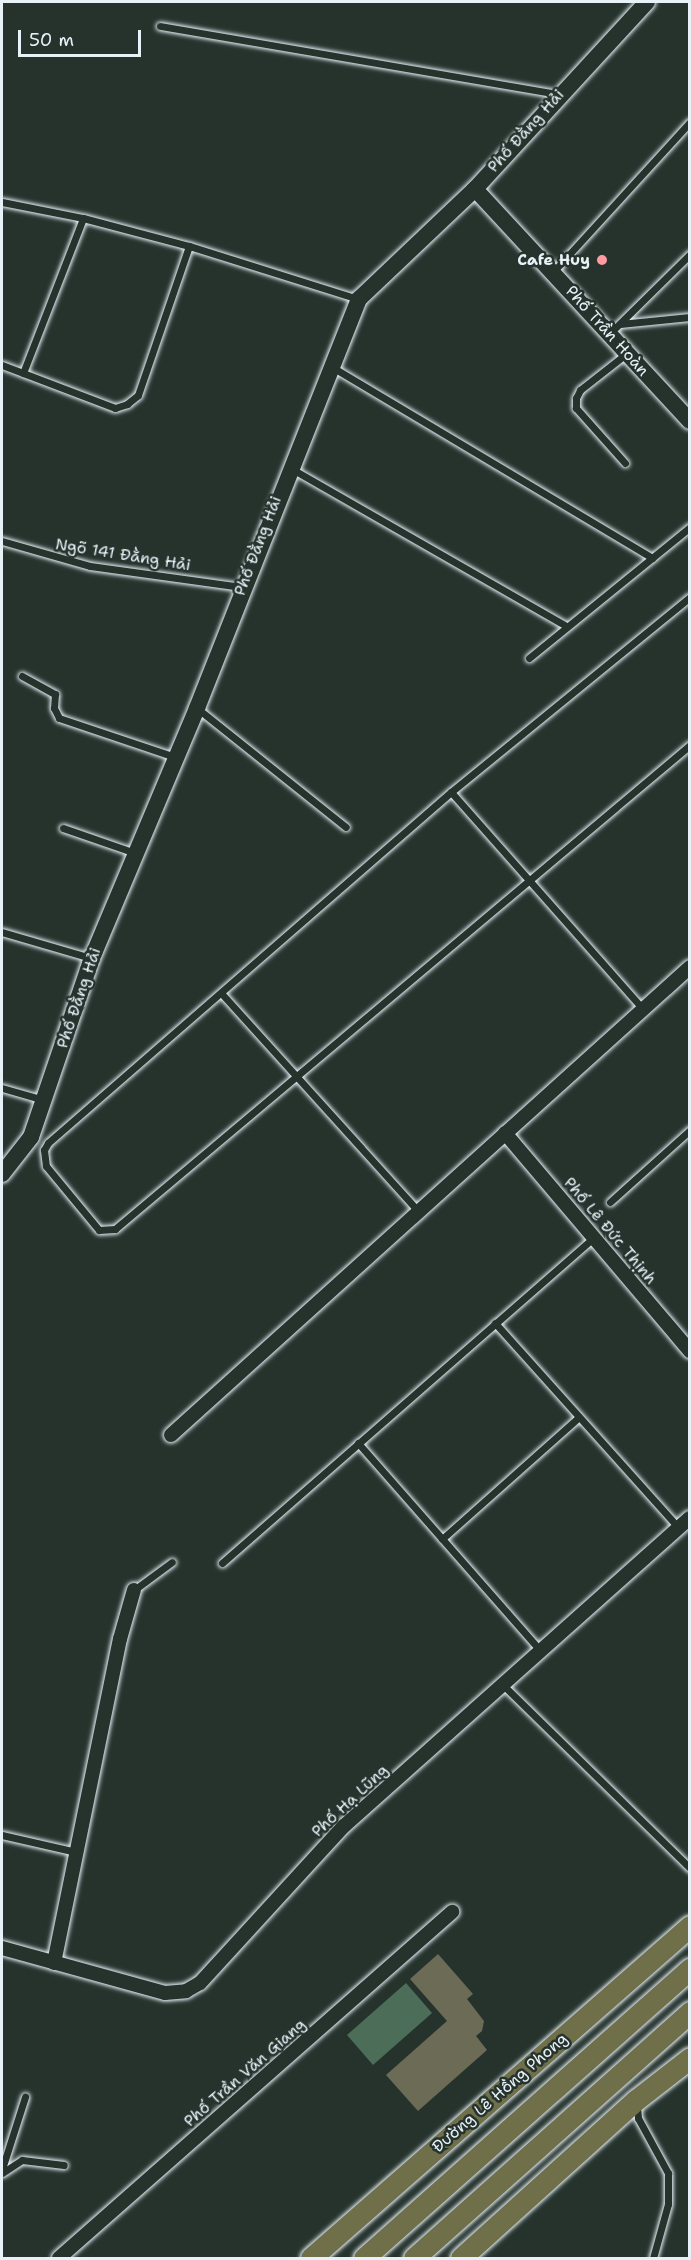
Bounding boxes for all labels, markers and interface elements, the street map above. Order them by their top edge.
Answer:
scale bar [21,18,144,56]
text: 50 m [29,28,74,52]
street label: Phố Đằng Hải [484,85,568,177]
place label: Cafe Huy [517,250,590,270]
marker: Cafe Huy [595,253,609,267]
street label: Phố Trần Hoàn [561,282,653,380]
street label: Phố Đằng Hải [230,493,286,599]
street label: Ngõ 141 Đằng Hải [54,535,192,575]
street label: Phố Đằng Hải [53,945,105,1051]
street label: Phố Lê Đức Thịnh [560,1173,660,1289]
street label: Phố Hạ Lũng [308,1761,392,1841]
street label: Phố Trần Văn Giang [180,2015,310,2131]
street label: Đường Lê Hồng Phong [429,2029,571,2157]

